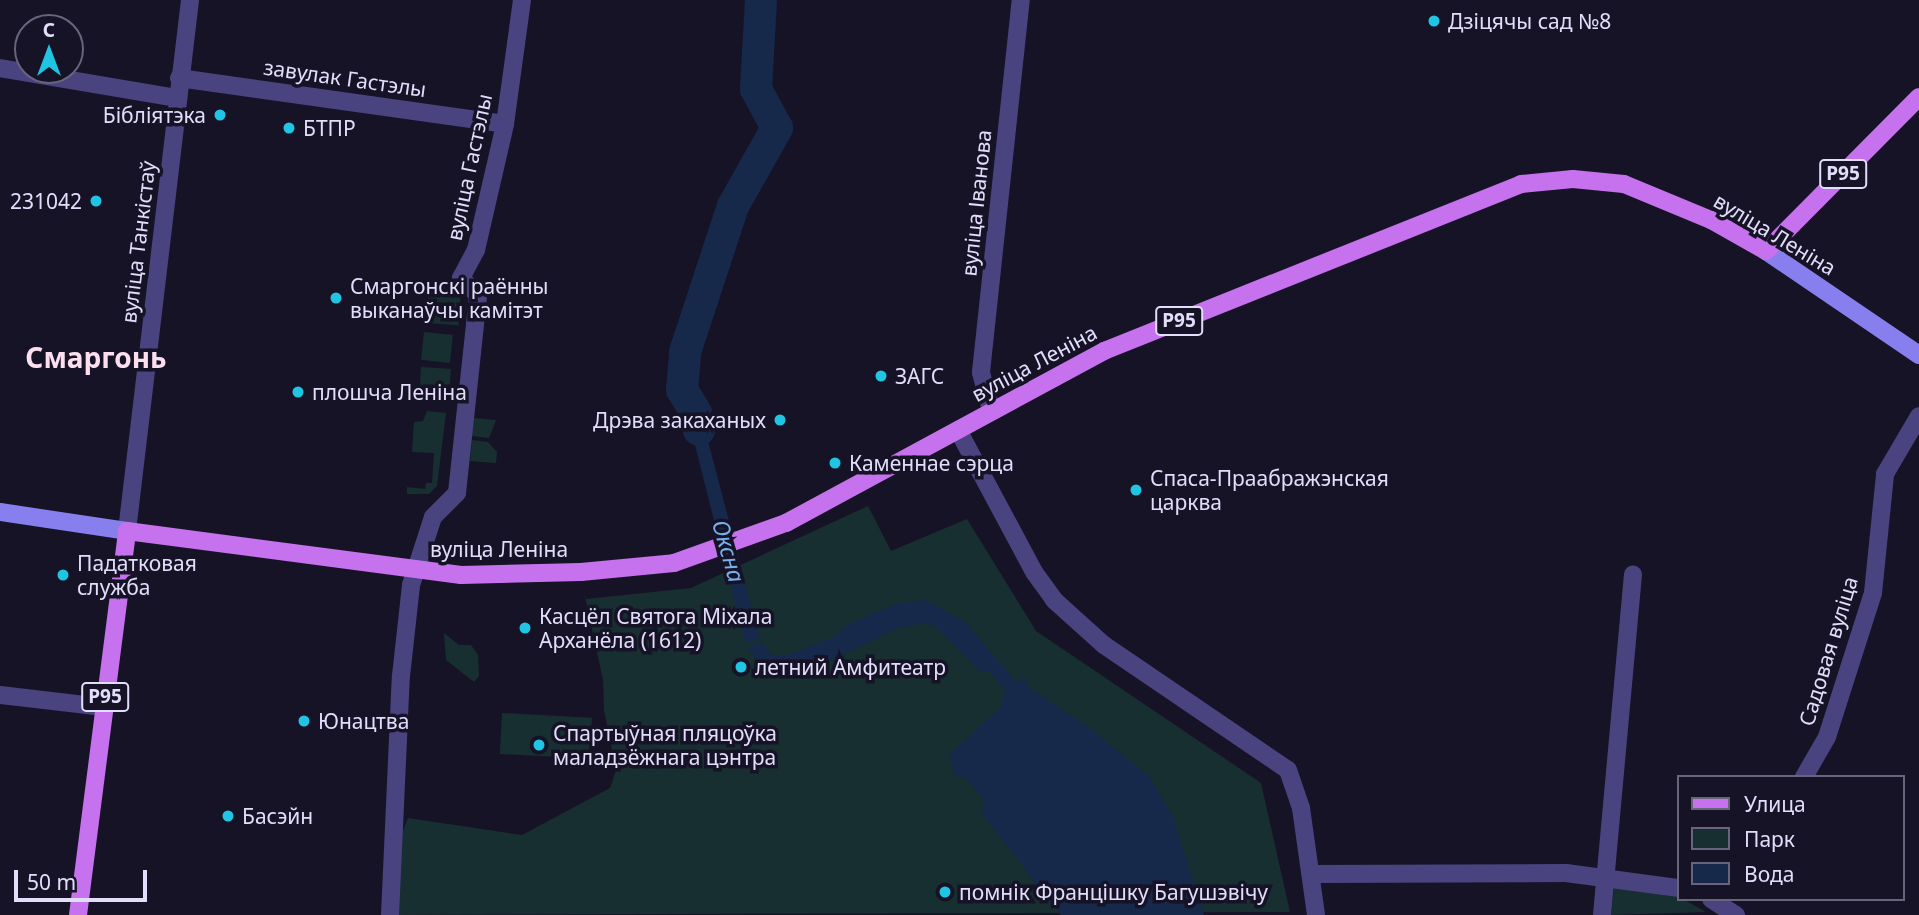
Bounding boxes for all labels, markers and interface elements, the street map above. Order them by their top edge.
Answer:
place label: Дзіцячы сад №8 [1448,8,1611,34]
marker: Дзіцячы сад №8 [1426,13,1442,29]
north arrow [14,14,84,84]
text: С [43,17,55,43]
street label: завулак Гастэлы [262,54,428,102]
street label: вуліца Гастэлы [441,91,497,243]
place label: Бібліятэка [103,102,206,128]
marker: Бібліятэка [212,107,228,123]
place label: БТПР [303,115,356,141]
marker: БТПР [281,120,297,136]
street label: вуліца Іванова [956,128,996,278]
road number: Р95 [1818,158,1868,190]
street label: вуліца Танкістаў [116,159,160,325]
place label: 231042 [10,188,82,214]
street label: вуліца Леніна [1709,188,1841,280]
marker: 231042 [88,193,104,209]
place label: Смаргонскі раённы выканаўчы камітэт [350,273,548,323]
marker: Смаргонскі раённы выканаўчы камітэт [328,290,344,306]
road number: Р95 [1154,306,1204,336]
street label: вуліца Леніна [967,319,1101,407]
district label: Смаргонь [25,340,167,374]
place label: ЗАГС [895,363,944,389]
marker: ЗАГС [873,368,889,384]
place label: плошча Леніна [312,379,467,405]
marker: плошча Леніна [290,384,306,400]
place label: Дрэва закаханых [593,407,766,433]
marker: Дрэва закаханых [772,412,788,428]
place label: Каменнае сэрца [849,450,1014,476]
marker: Каменнае сэрца [827,455,843,471]
place label: Спаса-Праабражэнская царква [1150,465,1389,515]
marker: Спаса-Праабражэнская царква [1128,482,1144,498]
water label: Оксна [707,516,751,586]
street label: вуліца Леніна [430,536,568,562]
place label: Падатковая служба [77,550,197,600]
marker: Падатковая служба [55,567,71,583]
street label: Садовая вуліца [1793,573,1863,729]
place label: Касцёл Святога Міхала Арханёла (1612) [539,603,772,653]
marker: Касцёл Святога Міхала Арханёла (1612) [517,620,533,636]
place label: летний Амфитеатр [755,654,946,680]
marker: летний Амфитеатр [733,659,749,675]
road number: Р95 [80,682,130,712]
place label: Юнацтва [318,708,409,734]
marker: Юнацтва [296,713,312,729]
place label: Спартыўная пляцоўка маладзёжнага цэнтра [553,720,777,770]
marker: Спартыўная пляцоўка маладзёжнага цэнтра [531,737,547,753]
legend [1678,775,1905,901]
text: Улица [1744,790,1806,818]
place label: Басэйн [242,803,313,829]
marker: Басэйн [220,808,236,824]
text: Парк [1744,825,1795,853]
scale bar [18,856,150,900]
text: Вода [1744,860,1794,888]
text: 50 m [27,868,76,896]
place label: помнік Францішку Багушэвічу [959,879,1268,905]
marker: помнік Францішку Багушэвічу [937,884,953,900]

